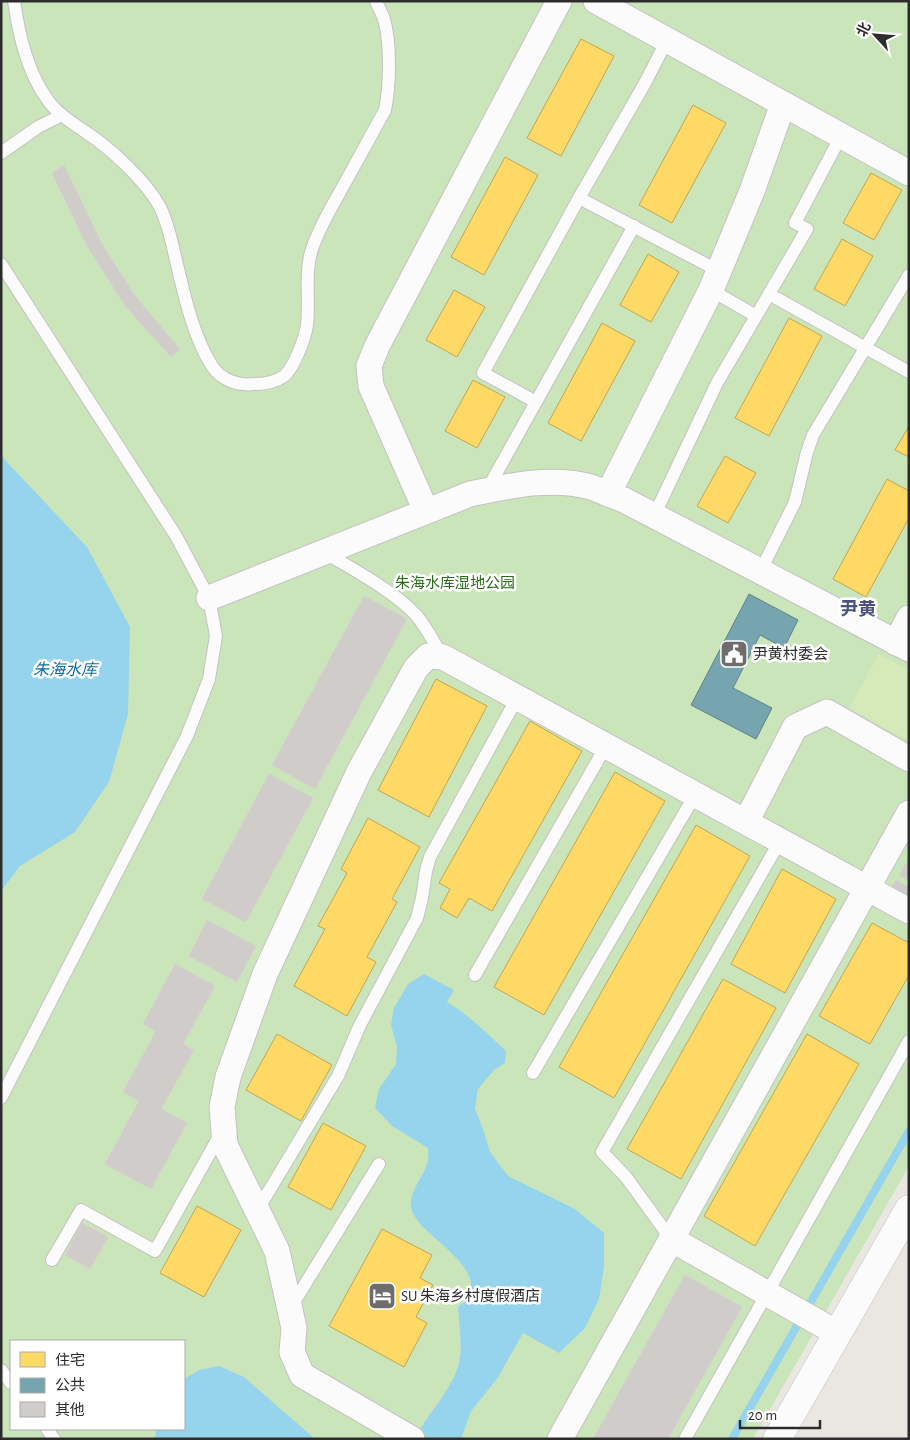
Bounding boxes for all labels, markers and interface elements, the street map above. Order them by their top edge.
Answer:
north arrow [850,10,900,60]
text: 北 [854,20,874,39]
park label: 朱海水库湿地公园 [395,575,515,591]
district label: 尹黄 [840,600,876,619]
public building icon: 尹黄村委会 [719,639,749,669]
place label: 尹黄村委会 [753,645,828,662]
water label: 朱海水库 [33,661,100,678]
hotel icon: SU 朱海乡村度假酒店 [367,1281,397,1311]
place label: SU 朱海乡村度假酒店 [401,1287,540,1304]
legend [10,1340,185,1430]
text: 住宅 [55,1352,85,1368]
text: 公共 [55,1377,85,1393]
scale bar [740,1398,820,1430]
text: 其他 [55,1402,85,1418]
text: 20 m [748,1408,777,1423]

